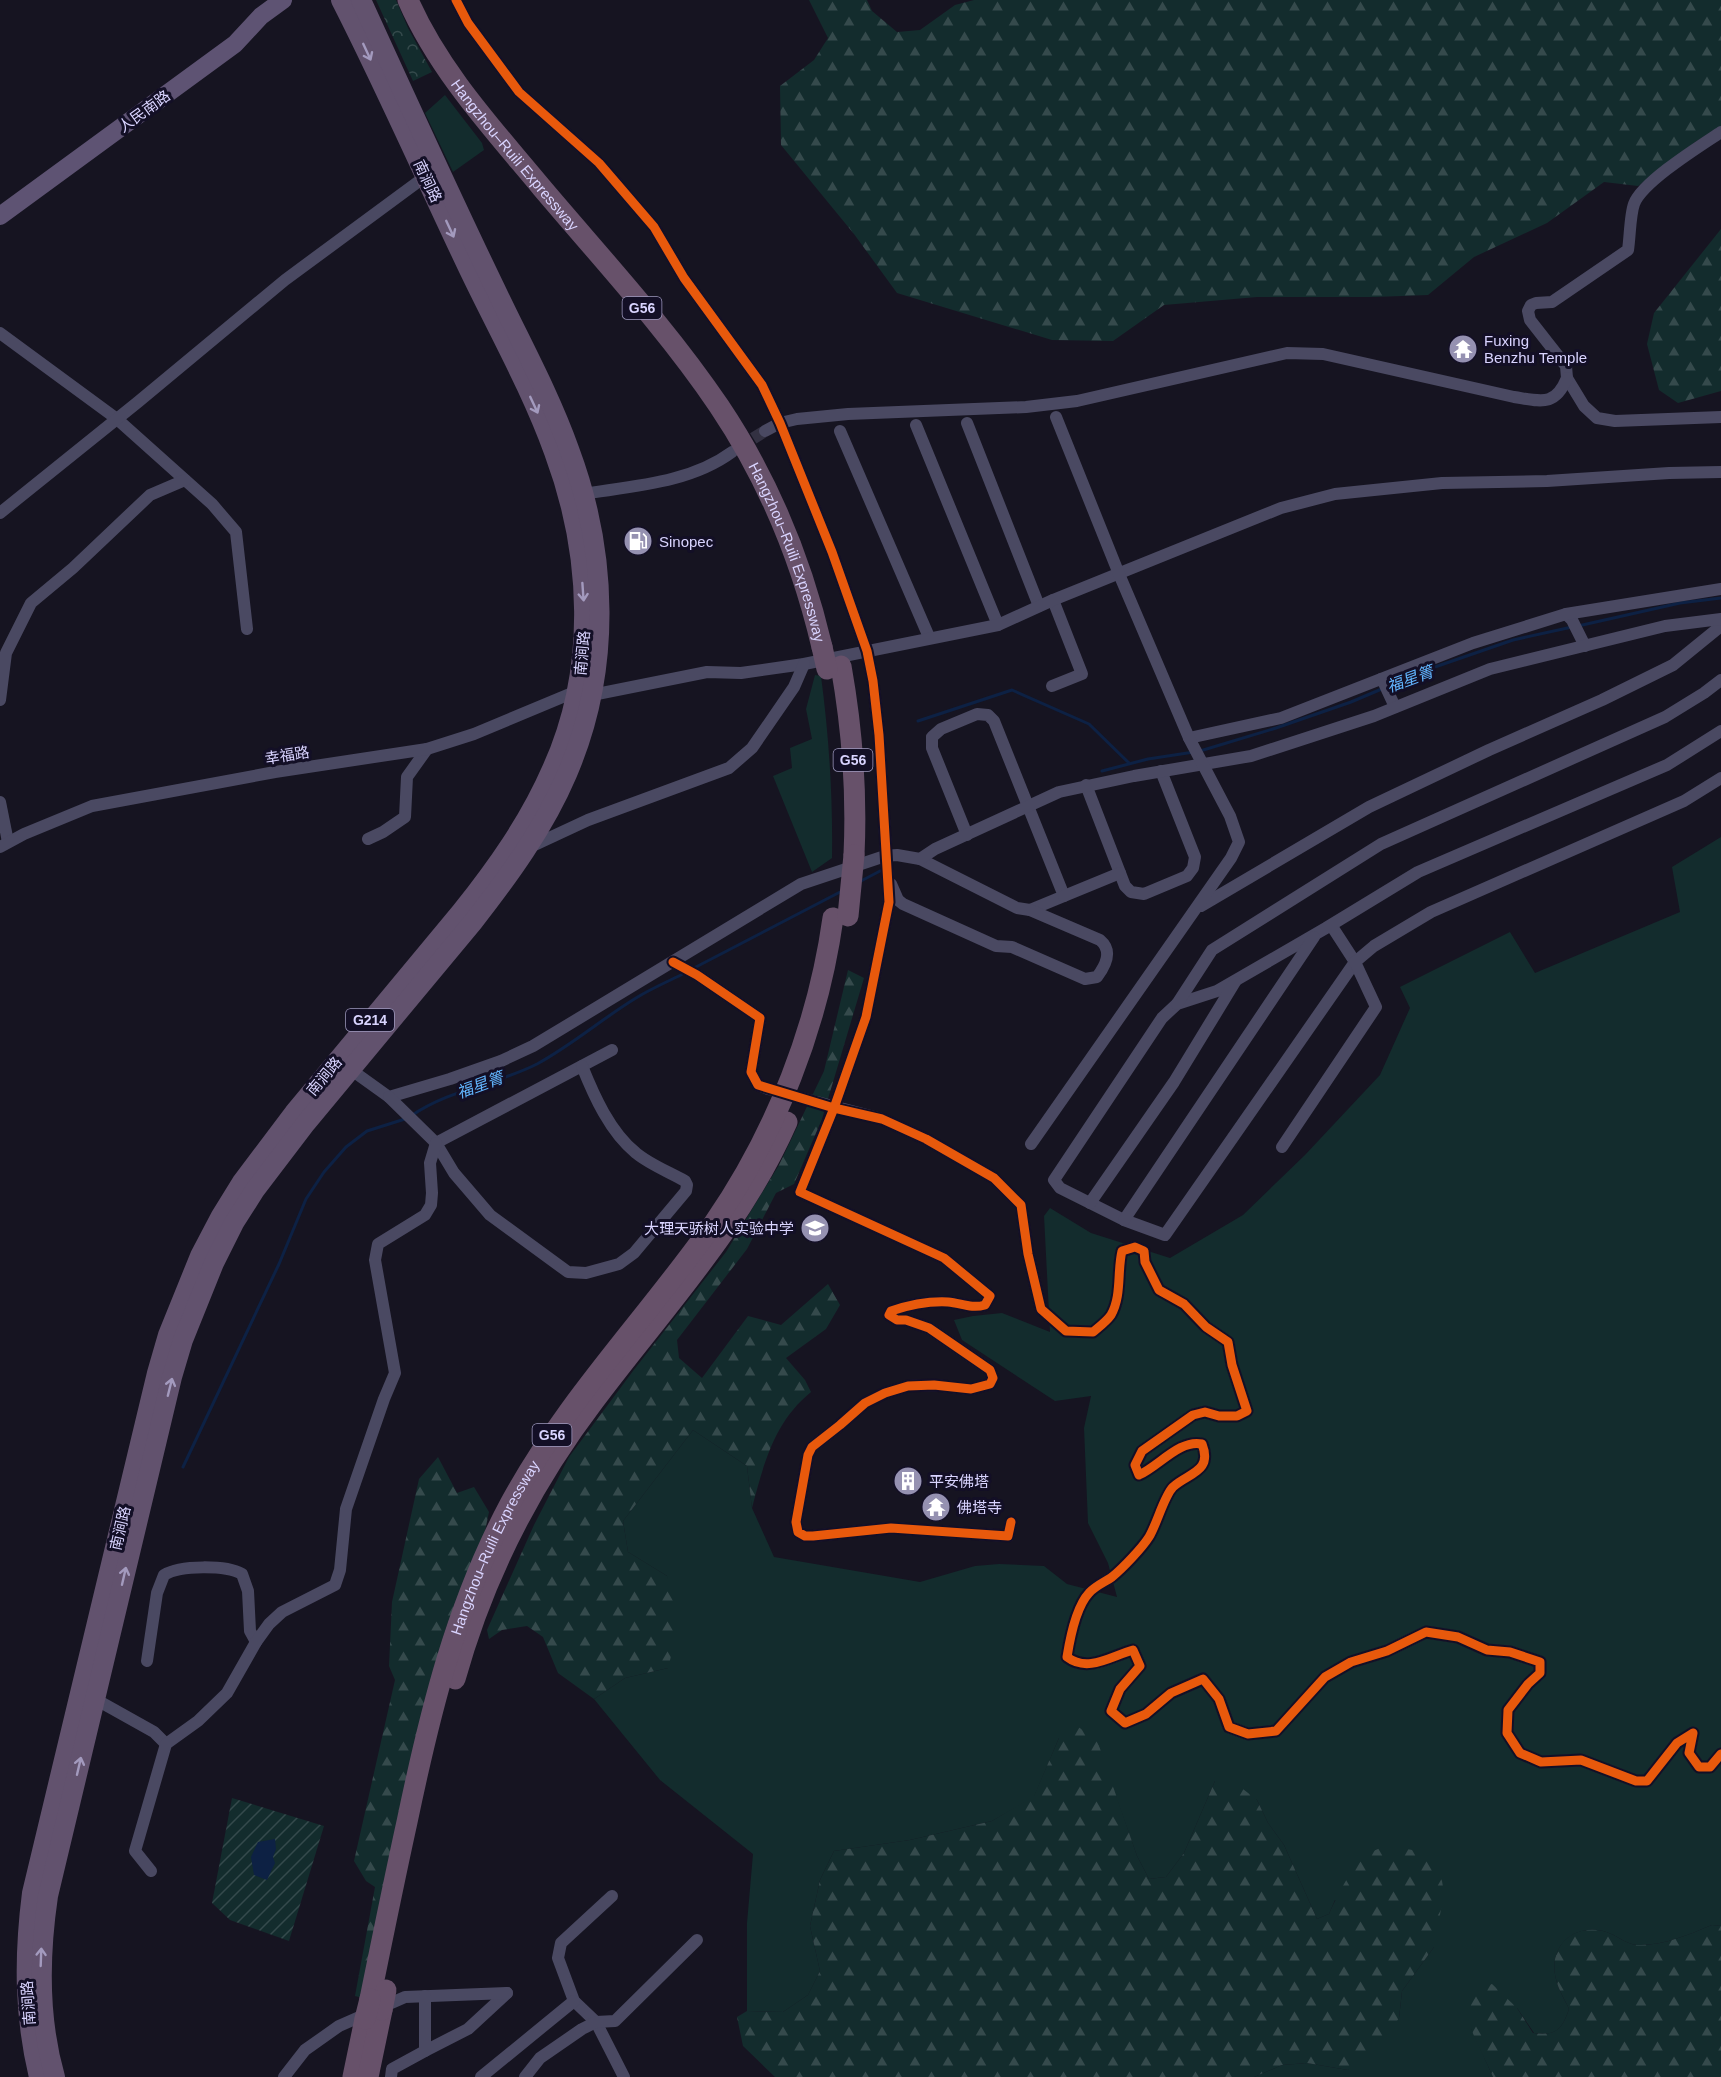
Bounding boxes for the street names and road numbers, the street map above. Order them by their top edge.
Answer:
street label: Hangzhou–Ruili Expressway [448,76,583,234]
street label: 人民南路 [115,86,173,136]
street label: 南涧路 [411,157,445,205]
road number: G56 [622,297,662,319]
street label: Hangzhou–Ruili Expressway [746,459,829,644]
street label: 南涧路 [572,630,592,676]
street label: 幸福路 [263,743,311,767]
road number: G56 [834,749,872,771]
road number: G214 [346,1009,394,1031]
street label: 南涧路 [303,1053,345,1099]
road number: G56 [532,1424,572,1446]
street label: Hangzhou–Ruili Expressway [447,1457,542,1637]
street label: 南涧路 [107,1504,133,1552]
street label: 南涧路 [18,1980,38,2026]

